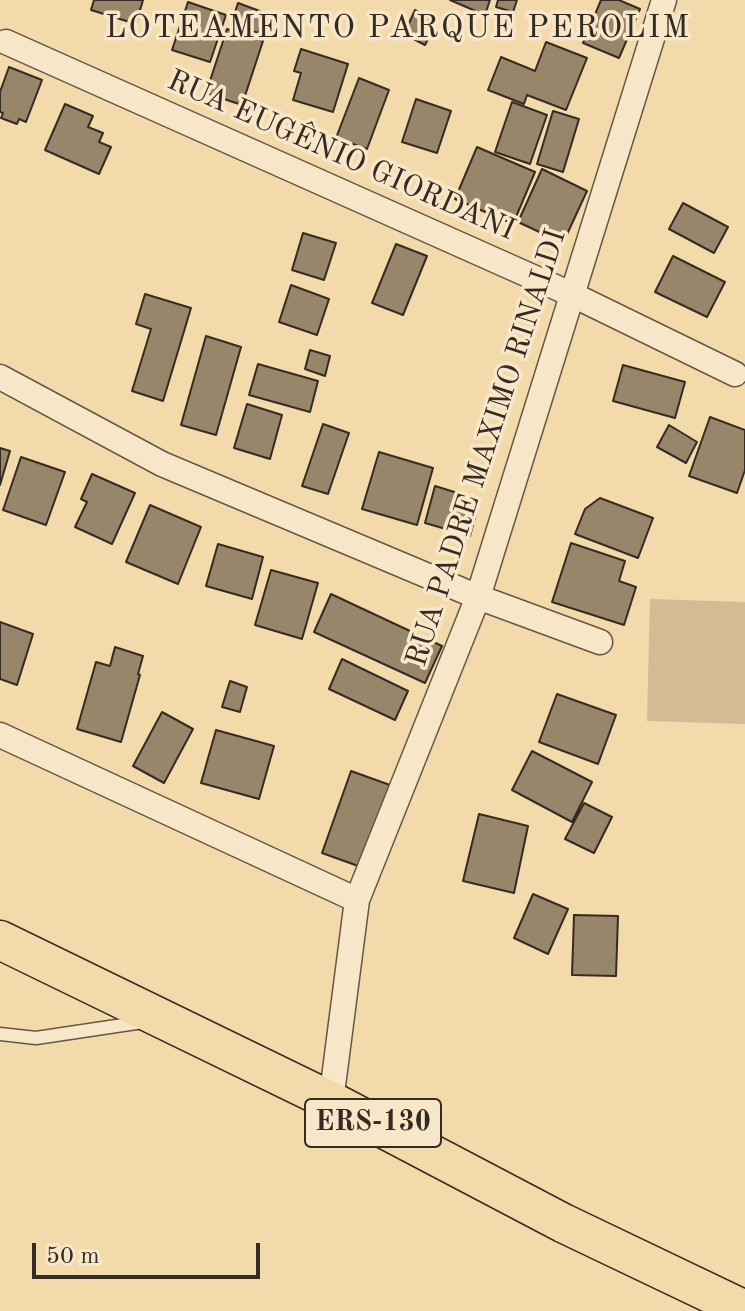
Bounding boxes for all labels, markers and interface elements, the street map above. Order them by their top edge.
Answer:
district label: LOTEAMENTO PARQUE PEROLIM [105,10,691,48]
street label: RUA EUGÊNIO GIORDANI [161,63,521,249]
street label: RUA PADRE MAXIMO RINALDI [399,225,575,671]
road number: ERS-130 [305,1099,441,1147]
scale bar [36,1227,264,1277]
text: 50 m [46,1245,100,1269]

